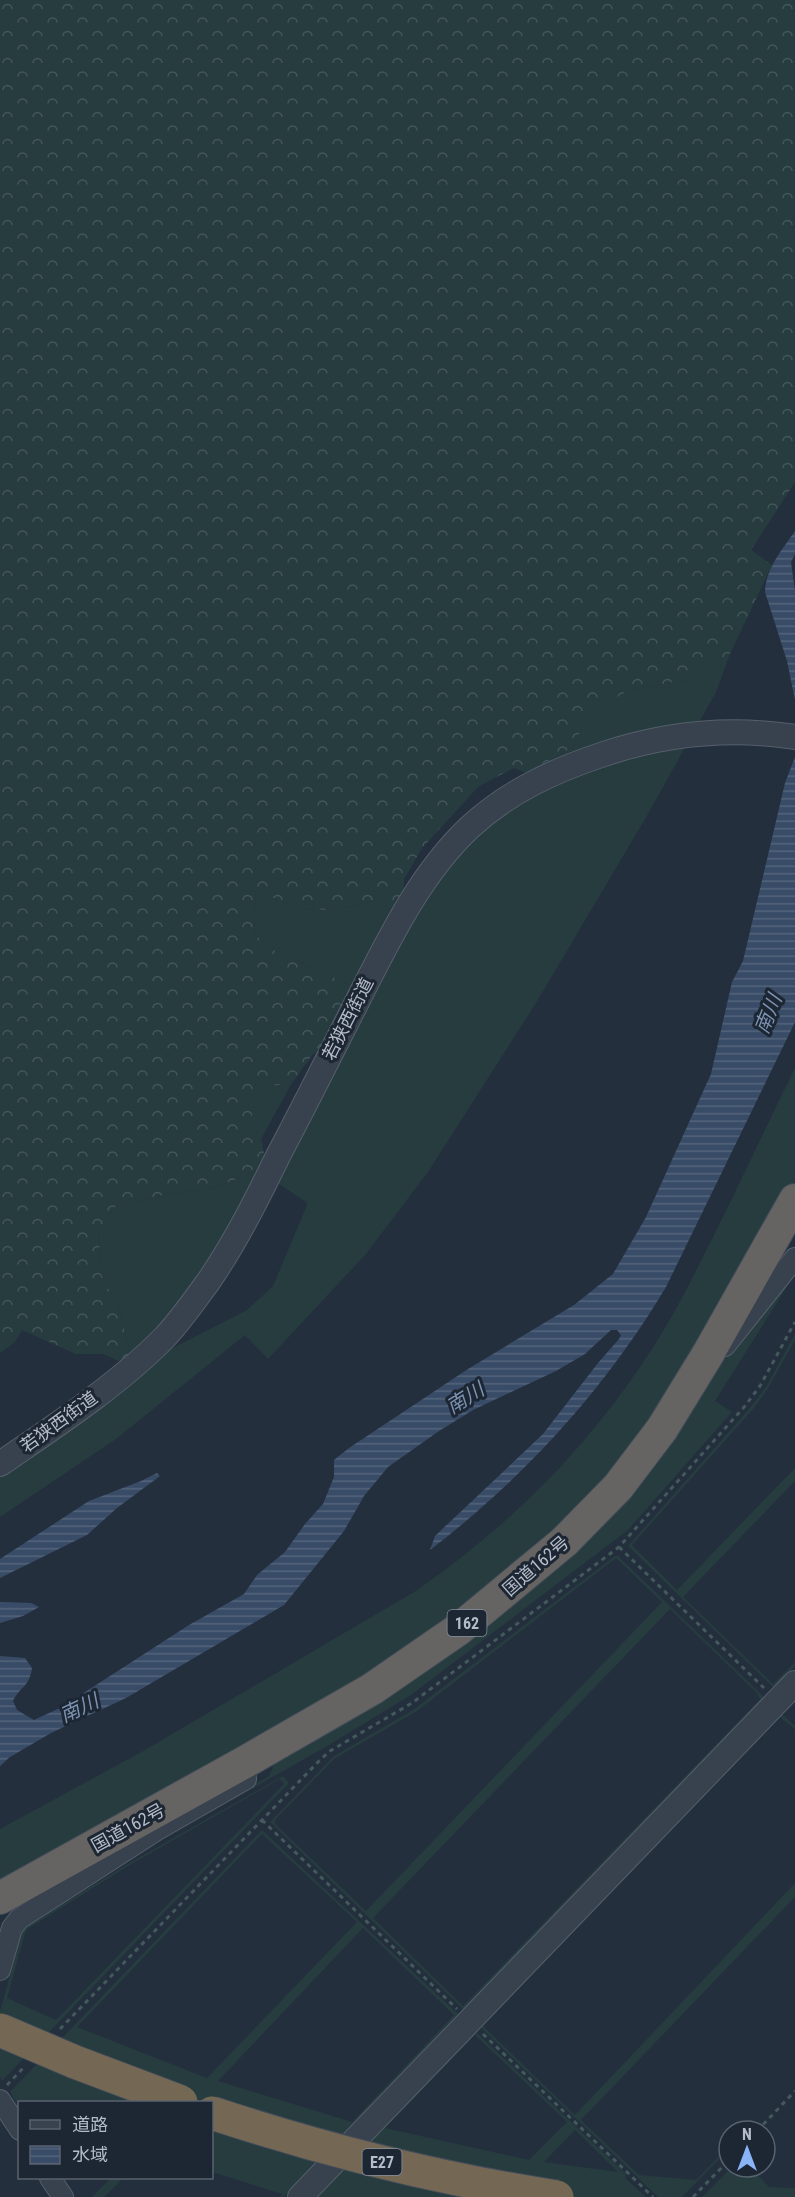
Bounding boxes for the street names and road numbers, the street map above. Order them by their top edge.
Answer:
street label: 若狭西街道 [318,974,377,1064]
street label: 若狭西街道 [16,1387,101,1457]
street label: 国道162号 [498,1531,573,1600]
road number: 162 [448,1610,486,1636]
street label: 国道162号 [87,1799,168,1856]
road number: E27 [362,2149,401,2175]

